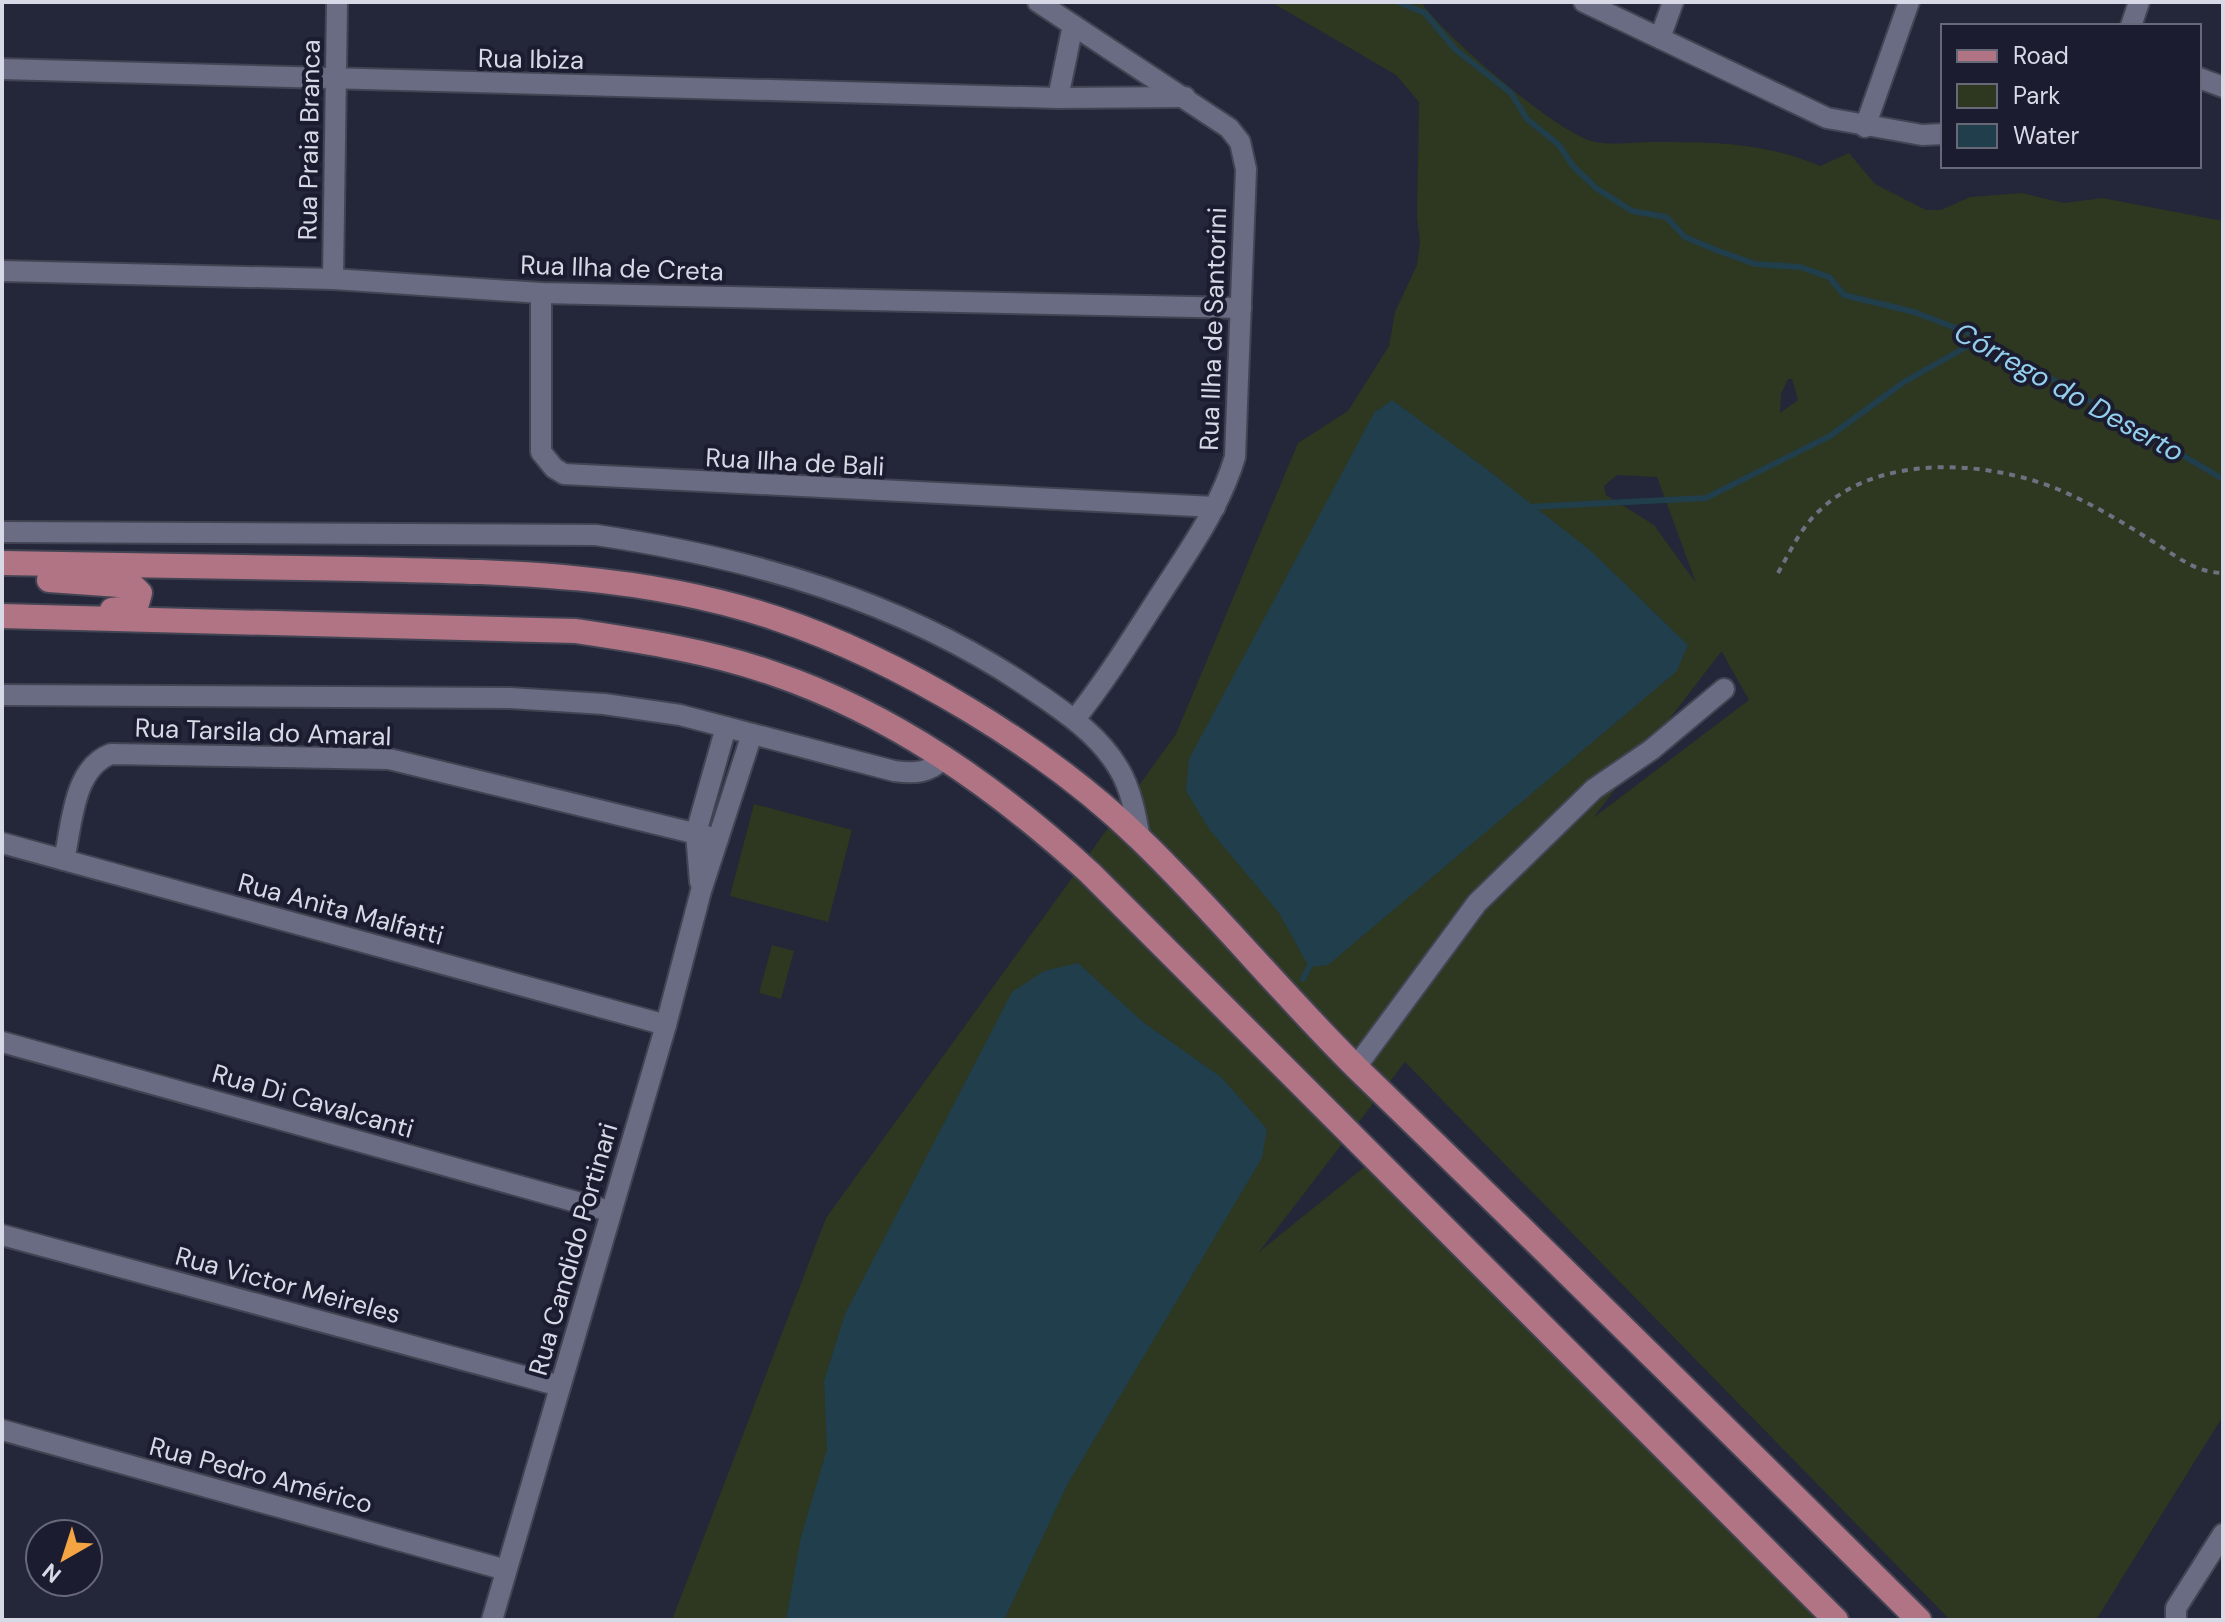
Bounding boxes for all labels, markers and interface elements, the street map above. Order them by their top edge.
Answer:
legend [1941,24,2201,168]
street label: Rua Praia Branca [290,39,328,241]
text: Road [2013,40,2069,71]
street label: Rua Ibiza [478,41,584,77]
text: Park [2013,80,2060,111]
text: Water [2013,120,2079,151]
street label: Rua Ilha de Santorini [1192,207,1234,451]
street label: Rua Ilha de Creta [520,247,724,289]
water label: Córrego do Deserto [1948,314,2190,470]
street label: Rua Ilha de Bali [705,440,885,484]
street label: Rua Tarsila do Amaral [134,711,392,753]
street label: Rua Anita Malfatti [234,865,448,953]
street label: Rua Di Cavalcanti [208,1056,418,1146]
street label: Rua Candido Portinari [521,1119,625,1379]
street label: Rua Victor Meireles [172,1239,404,1331]
street label: Rua Pedro Américo [146,1429,376,1521]
north arrow [24,1518,104,1598]
text: N [36,1557,67,1589]

